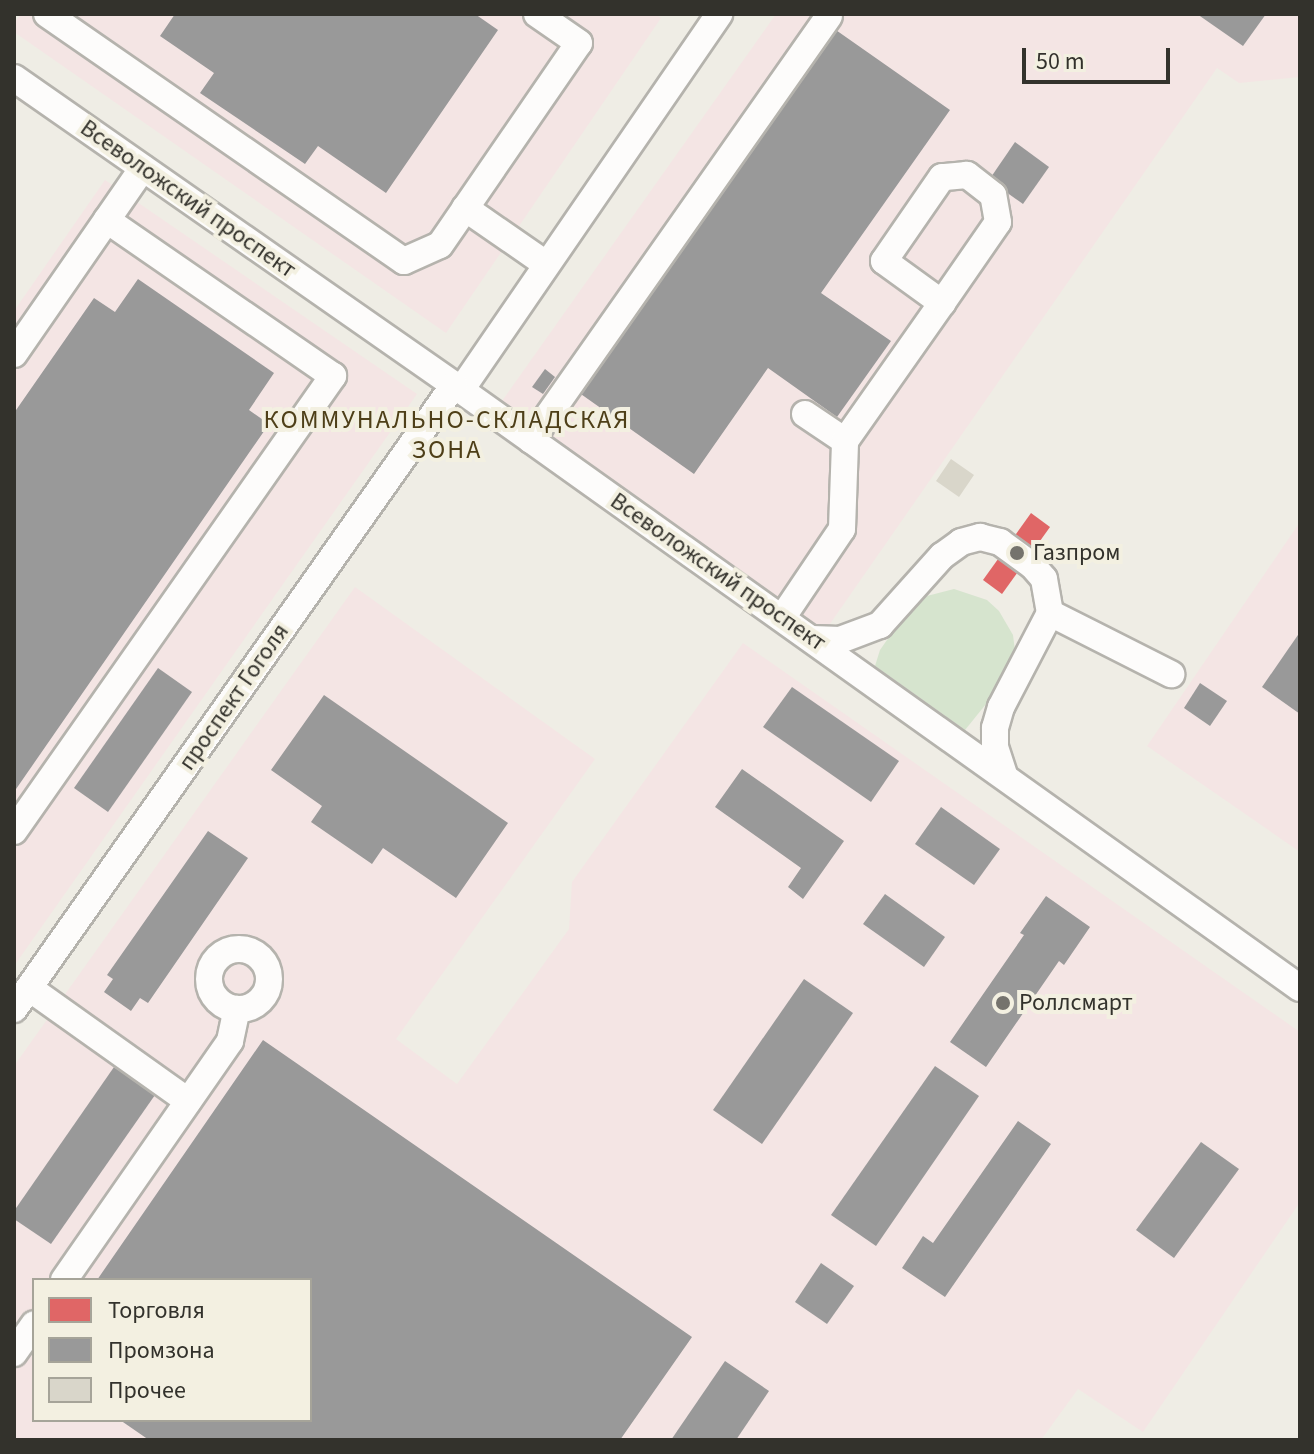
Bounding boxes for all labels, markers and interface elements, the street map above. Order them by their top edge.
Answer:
scale bar [1026,32,1174,82]
text: 50 m [1036,44,1085,79]
street label: Всеволожский проспект [75,114,301,284]
district label: КОММУНАЛЬНО-СКЛАДСКАЯ ЗОНА [264,404,630,466]
street label: Всеволожский проспект [605,487,831,657]
place label: Газпром [1033,539,1121,567]
marker: Газпром [1008,544,1026,562]
street label: проспект Гоголя [173,618,295,776]
place label: Роллсмарт [1019,989,1133,1017]
marker: Роллсмарт [994,994,1012,1012]
legend [32,1278,312,1422]
text: Торговля [108,1293,205,1328]
text: Промзона [108,1333,215,1368]
text: Прочее [108,1373,186,1408]

